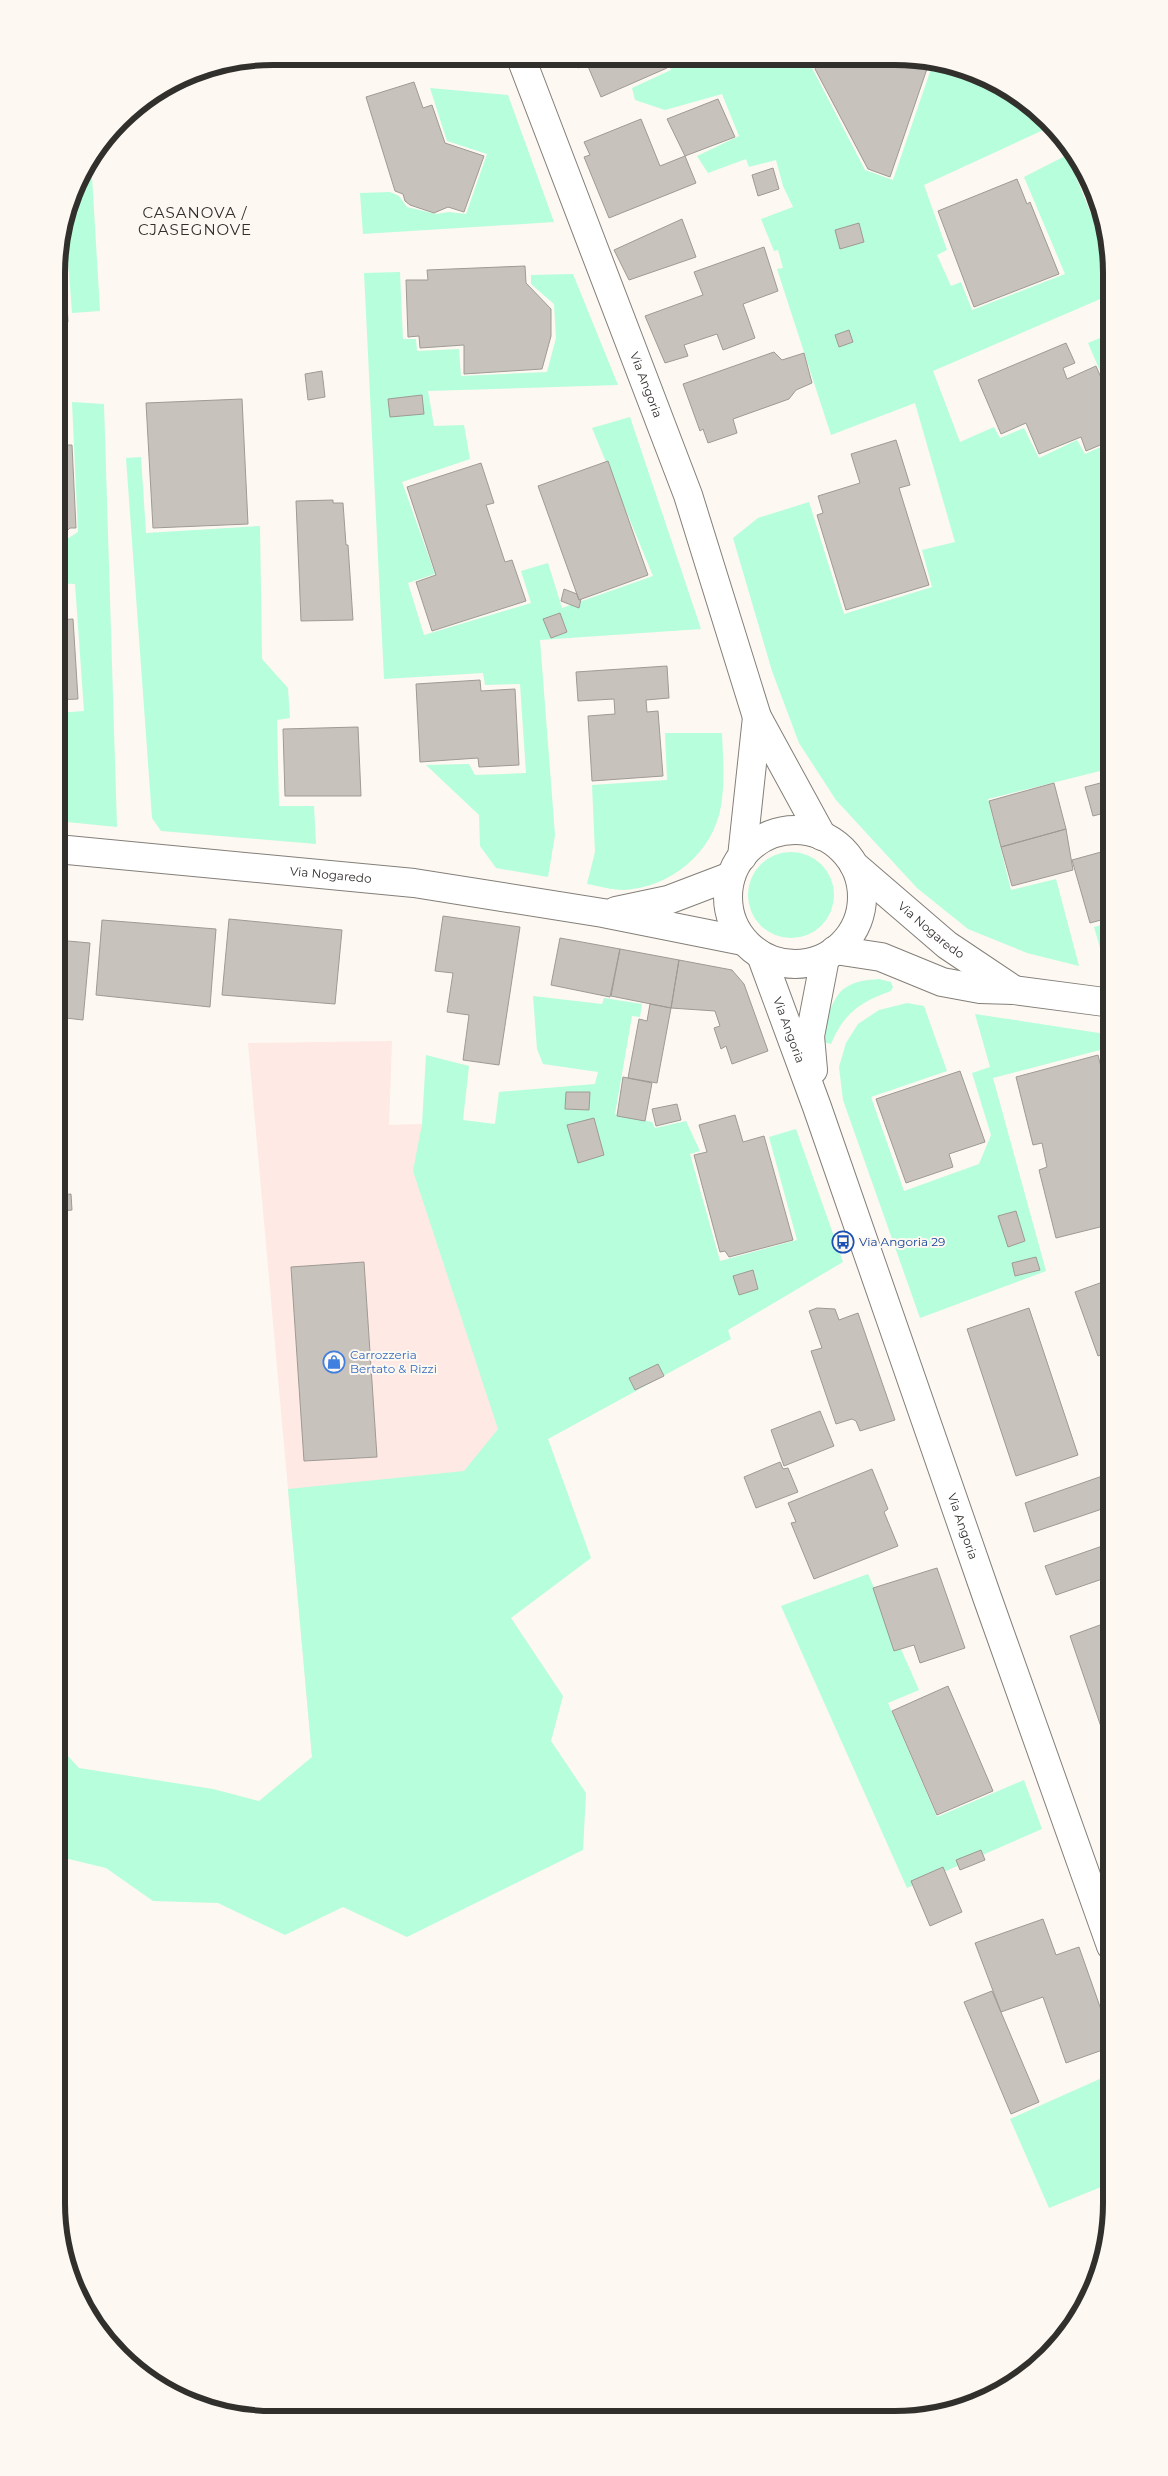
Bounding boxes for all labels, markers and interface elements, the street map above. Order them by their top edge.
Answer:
district label: CASANOVA / CJASEGNOVE [138,203,252,239]
street label: Via Angoria [627,350,666,420]
street label: Via Nogaredo [289,863,372,886]
street label: Via Nogaredo [895,898,967,962]
street label: Via Angoria [770,995,808,1065]
bus stop icon: Via Angoria 29 [831,1230,855,1254]
place label: Via Angoria 29 [859,1234,945,1249]
place label: Carrozzeria Bertato & Rizzi [350,1347,437,1376]
shop icon: Carrozzeria Bertato & Rizzi [322,1350,346,1374]
street label: Via Angoria [945,1491,981,1561]

